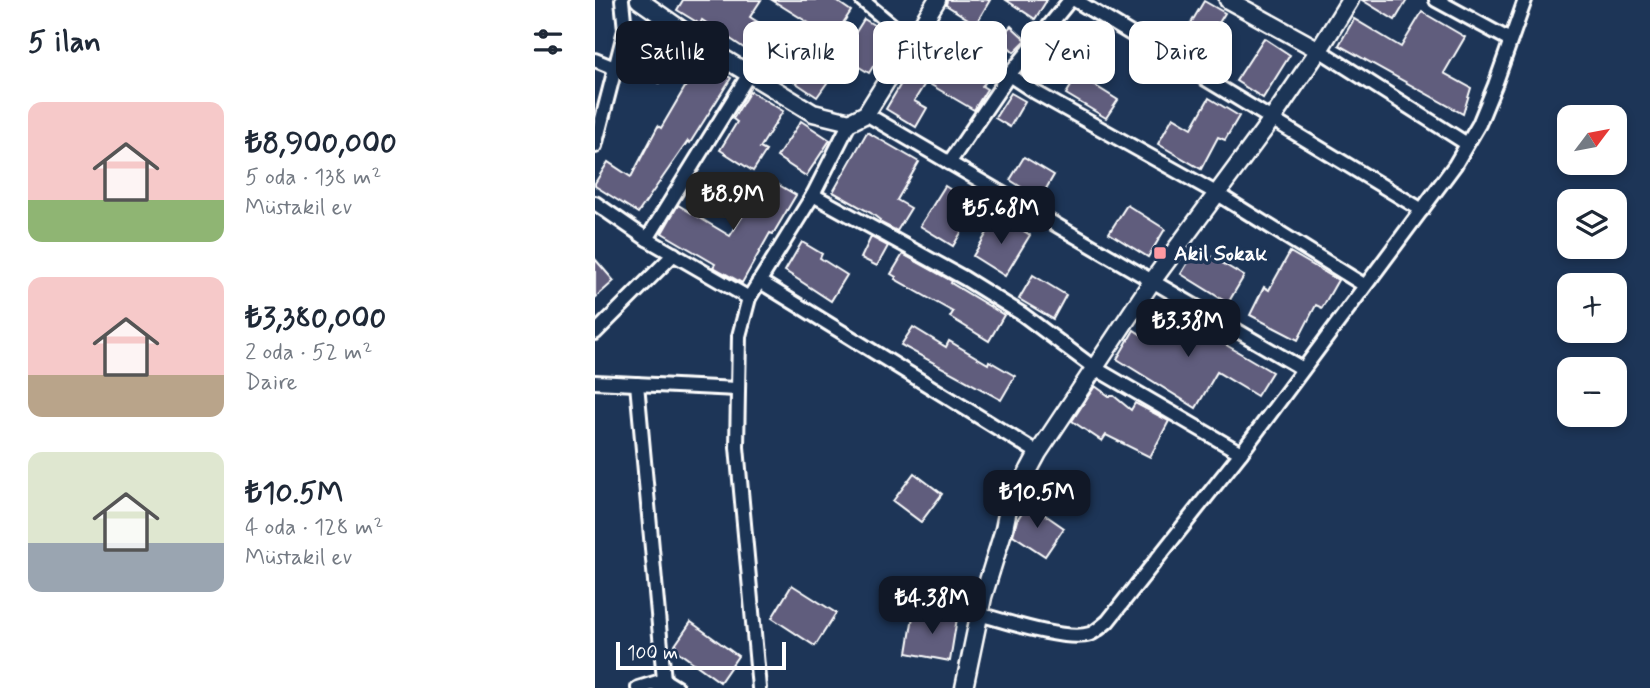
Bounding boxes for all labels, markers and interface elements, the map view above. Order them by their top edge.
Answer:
chip: Satılık [616,21,729,84]
chip: Kiralık [743,21,859,84]
chip: Filtreler [873,21,1007,84]
chip: Yeni [1021,21,1115,84]
chip: Daire [1129,21,1232,84]
text: 5 ilan [28,23,101,62]
icon: filters [529,23,567,61]
north arrow [1557,105,1627,175]
map controls [1557,105,1627,427]
text: ₺8,900,000 [245,124,397,163]
icon: home [84,130,168,214]
text: 5 oda · 138 m² [245,163,381,193]
pin: ₺8.9M [684,173,782,232]
text: ₺8.9M [702,180,764,210]
pin: ₺5.68M [944,187,1058,246]
button: layers [1557,189,1627,259]
text: Müstakil ev [245,193,352,223]
text: ₺5.68M [963,194,1039,224]
place label: Akil Sokak [1174,240,1268,268]
marker: Akil Sokak [1152,245,1168,261]
button: + [1557,273,1627,343]
text: ₺3,380,000 [245,299,386,338]
pin: ₺3.38M [1131,300,1245,359]
icon: home [84,305,168,389]
text: ₺3.38M [1152,307,1224,337]
text: 2 oda · 52 m² [245,338,372,368]
button: − [1557,357,1627,427]
text: Daire [245,368,297,398]
pin: ₺10.5M [980,470,1094,530]
text: ₺10.5M [245,474,343,513]
text: ₺10.5M [999,478,1075,508]
icon: home [84,480,168,564]
text: 4 oda · 128 m² [245,513,383,543]
text: Müstakil ev [245,543,352,573]
pin: ₺4.38M [875,576,989,636]
text: ₺4.38M [895,584,969,614]
scale bar [616,639,786,671]
text: 100 m [627,641,678,666]

